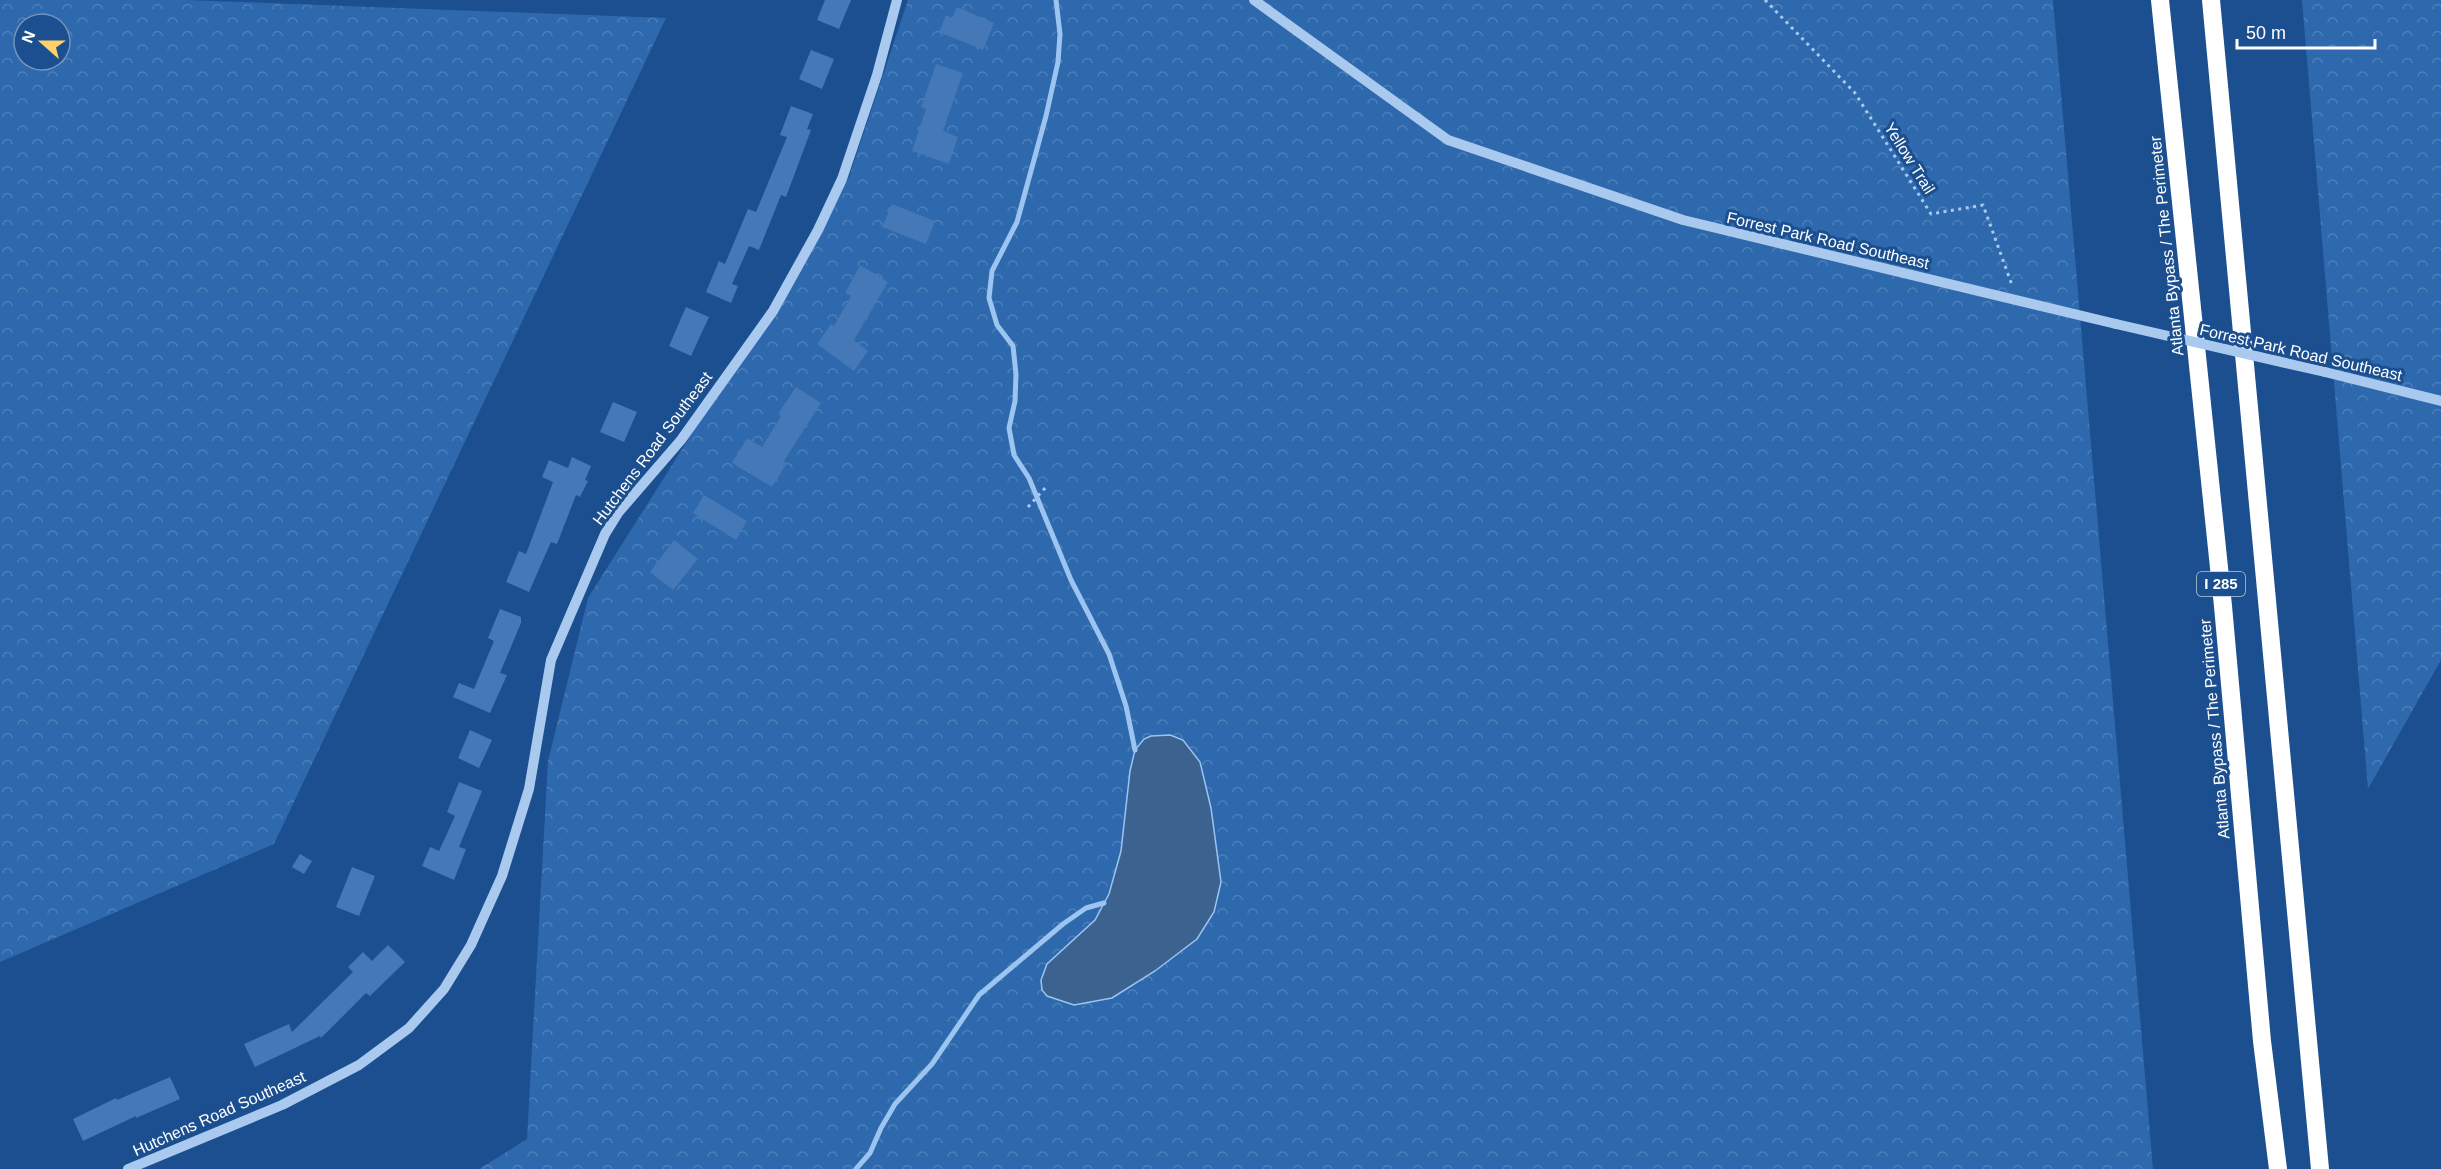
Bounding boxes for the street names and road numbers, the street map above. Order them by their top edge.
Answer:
street label: Yellow Trail [1881,120,1938,197]
street label: Atlanta Bypass / The Perimeter [2146,134,2187,357]
street label: Forrest Park Road Southeast [1725,209,1931,272]
street label: Forrest Park Road Southeast [2198,321,2404,384]
street label: Hutchens Road Southeast [589,368,716,528]
road number: I 285 [2197,572,2245,596]
street label: Atlanta Bypass / The Perimeter [2196,617,2233,840]
street label: Hutchens Road Southeast [130,1067,308,1159]

